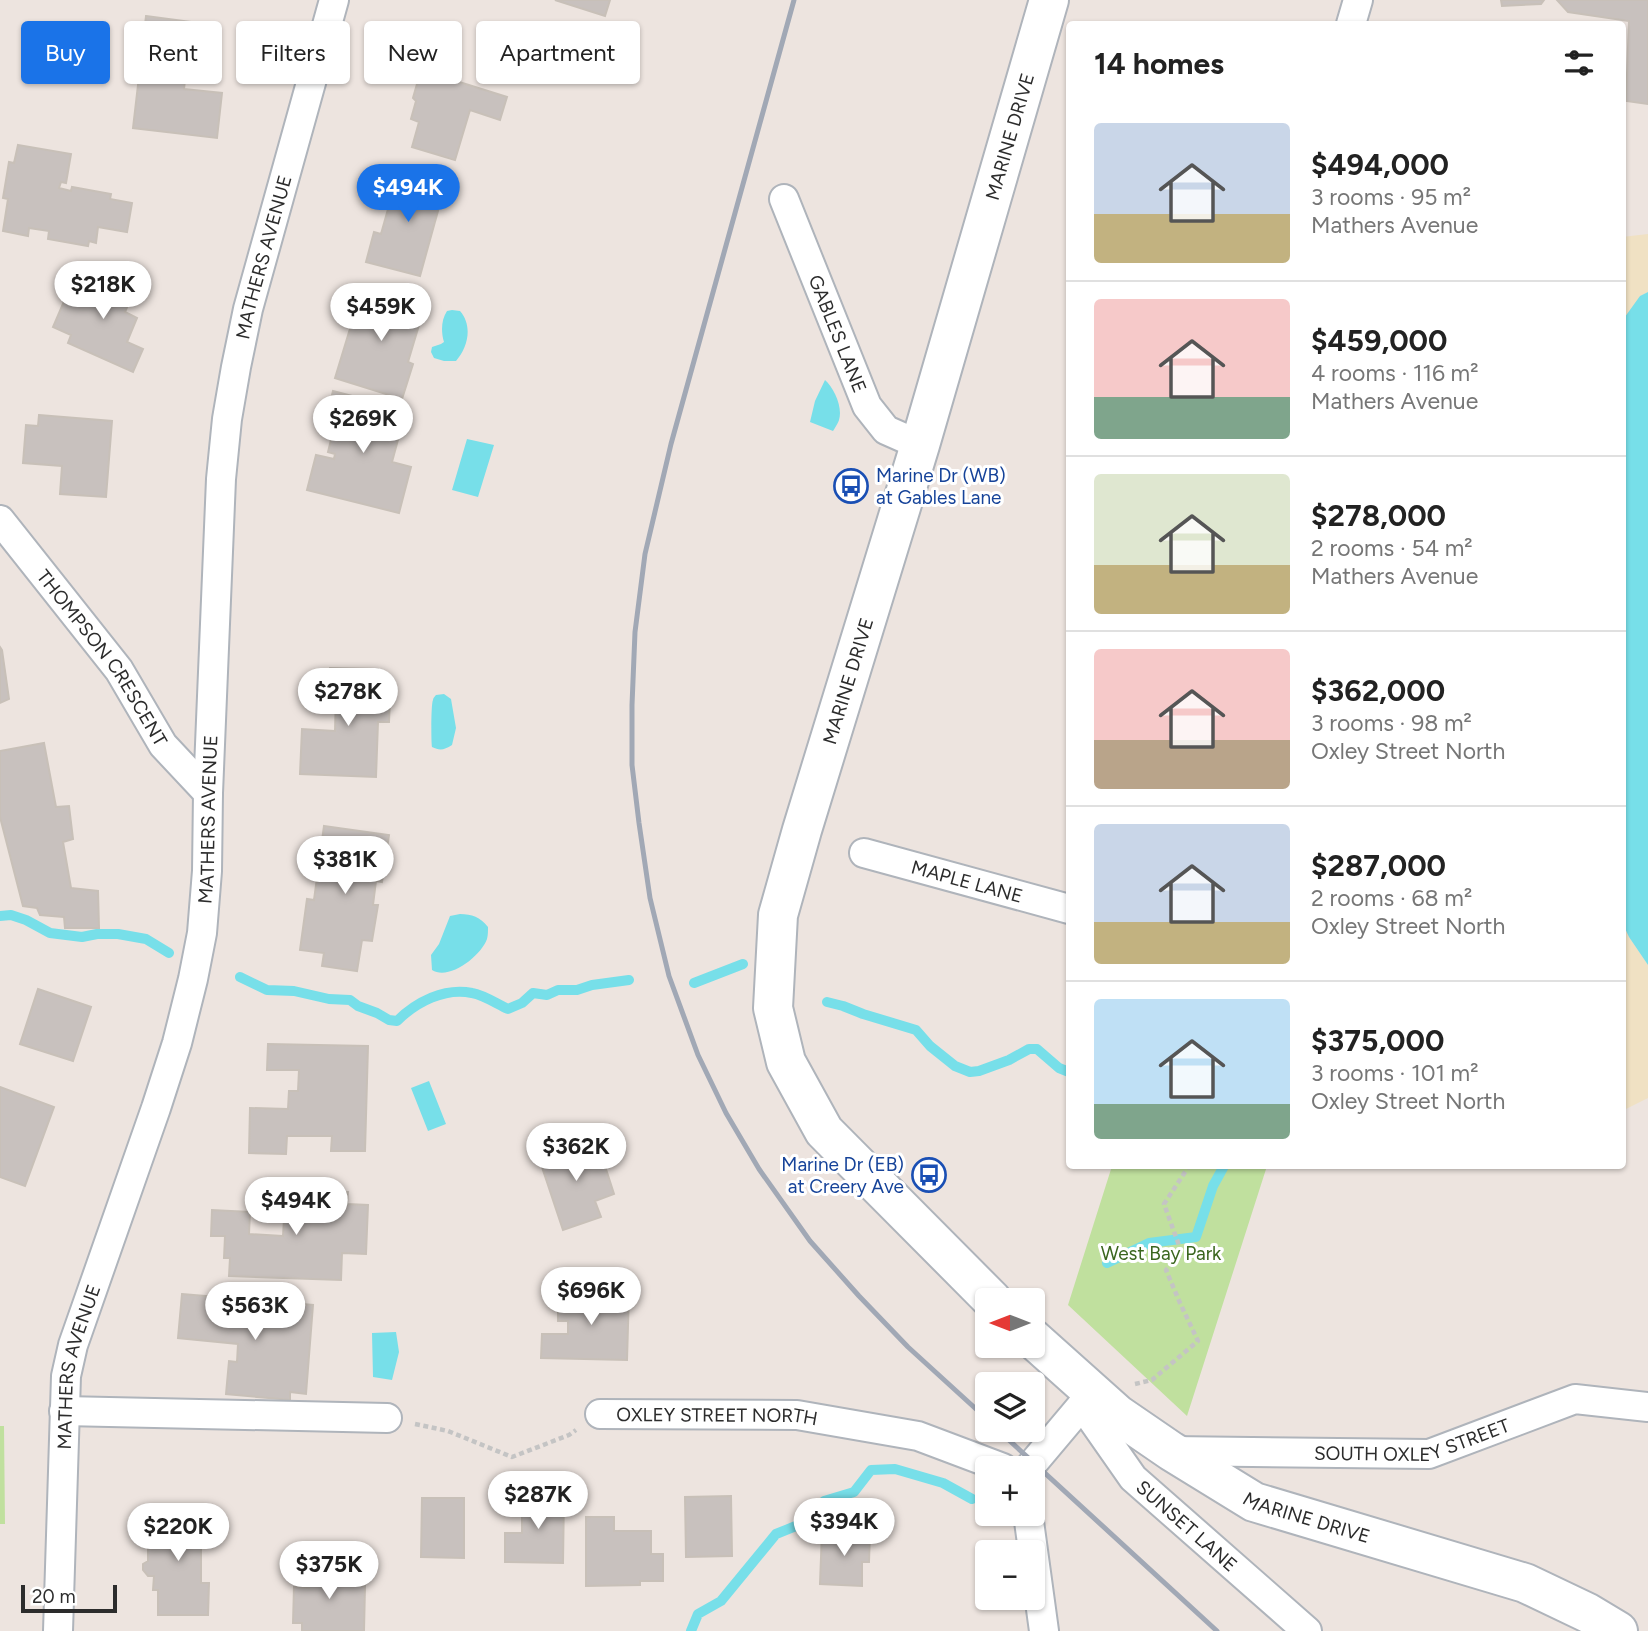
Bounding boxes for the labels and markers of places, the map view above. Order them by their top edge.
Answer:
pin: $494K [359,164,457,224]
pin: $218K [54,262,152,321]
pin: $459K [332,284,430,343]
pin: $269K [314,396,412,455]
place label: Marine Dr (WB) at Gables Lane [876,464,1006,509]
bus stop icon: Marine Dr (WB) at Gables Lane [832,467,870,505]
pin: $278K [299,668,397,728]
pin: $381K [296,836,394,896]
pin: $362K [527,1124,625,1183]
place label: Marine Dr (EB) at Creery Ave [781,1153,904,1198]
bus stop icon: Marine Dr (EB) at Creery Ave [910,1156,948,1194]
pin: $494K [247,1178,345,1237]
pin: $696K [542,1268,640,1327]
pin: $563K [206,1282,304,1342]
pin: $287K [489,1472,587,1531]
pin: $394K [795,1498,893,1558]
pin: $220K [129,1504,227,1563]
pin: $375K [280,1542,378,1601]

